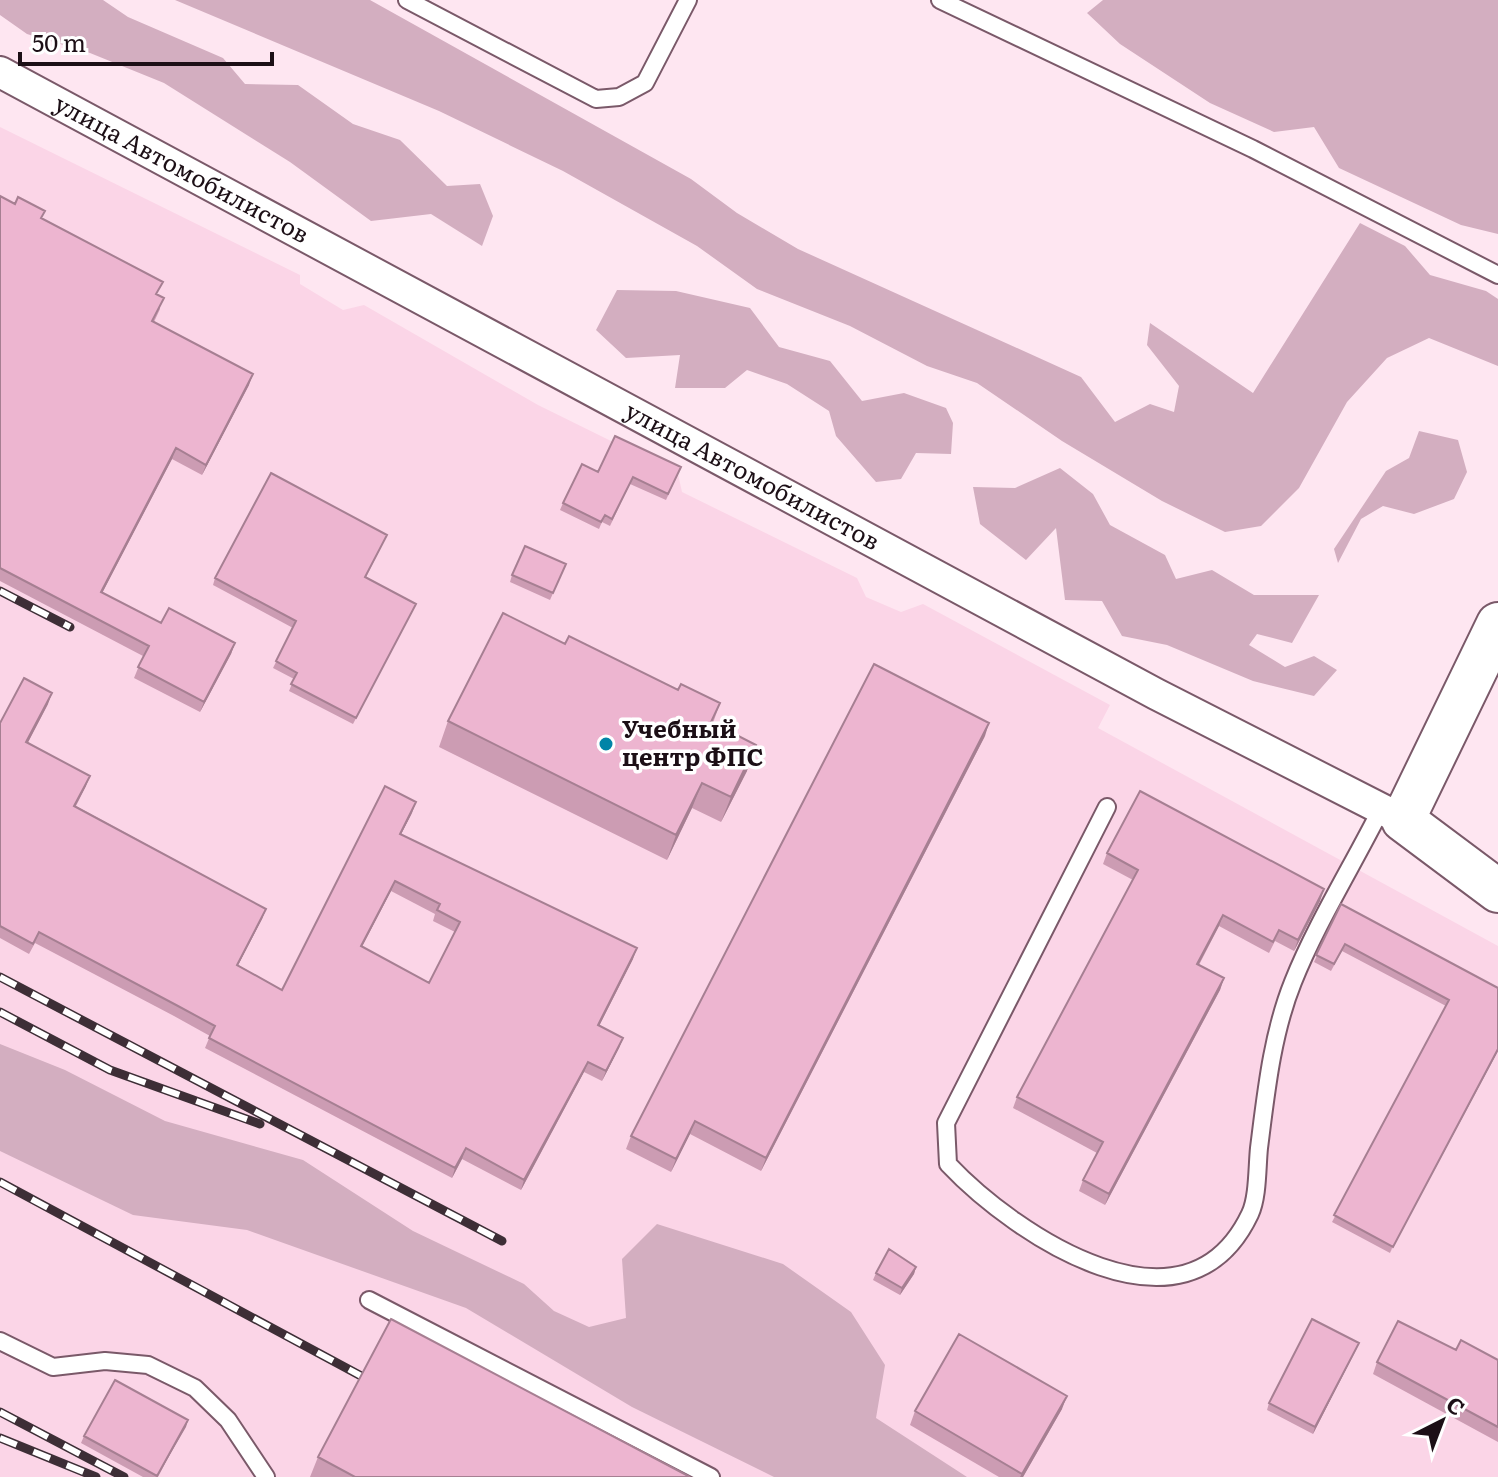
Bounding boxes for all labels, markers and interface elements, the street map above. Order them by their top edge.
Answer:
scale bar [20,16,272,66]
text: 50 m [32,24,86,59]
street label: улица Автомобилистов [49,85,316,250]
street label: улица Автомобилистов [620,392,887,557]
place label: Учебный центр ФПС [622,710,764,773]
marker: Учебный центр ФПС [597,735,615,753]
north arrow [1402,1381,1482,1461]
text: С [1440,1388,1473,1423]

